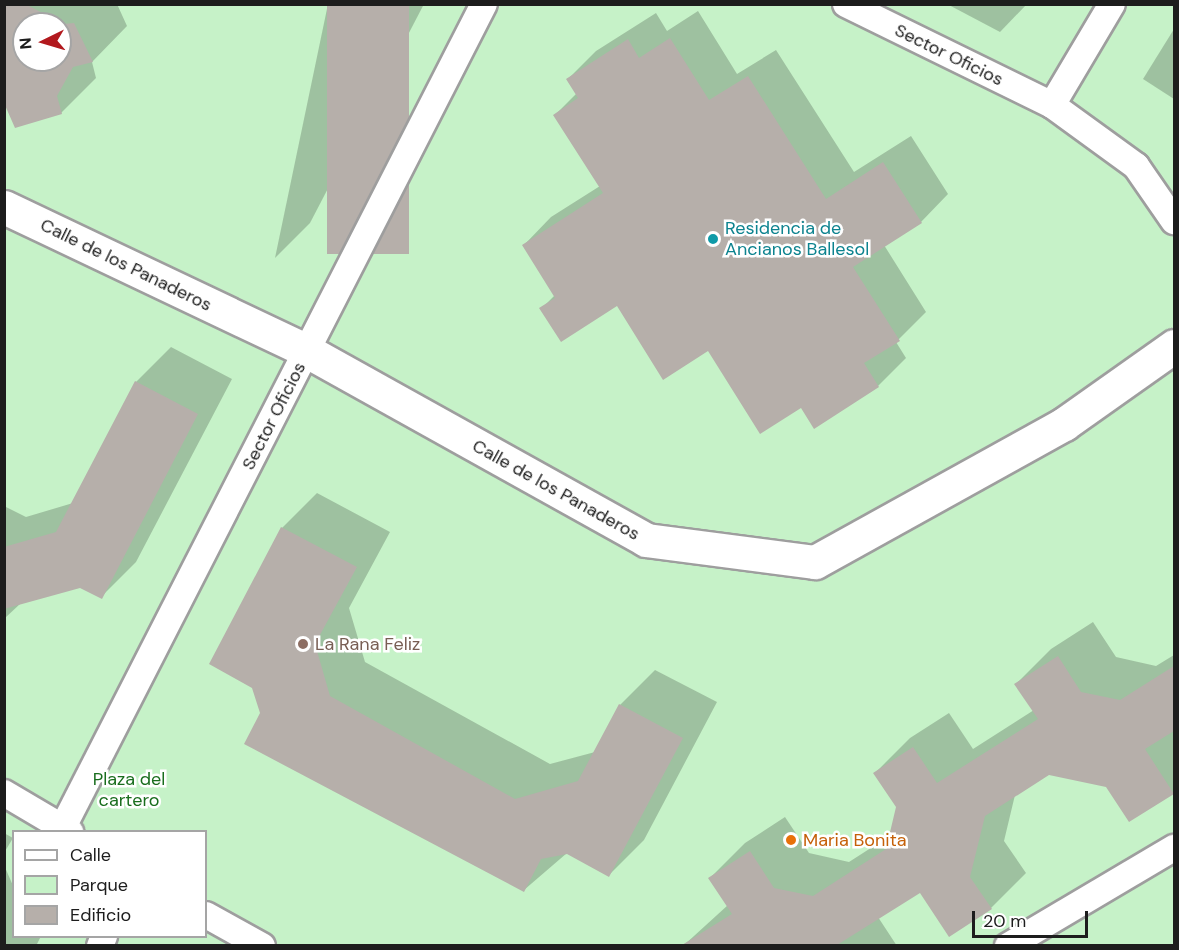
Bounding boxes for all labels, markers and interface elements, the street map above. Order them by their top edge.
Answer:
north arrow [12,12,72,72]
street label: Sector Oficios [891,19,1007,91]
text: N [15,37,37,50]
street label: Calle de los Panaderos [37,214,215,316]
place label: Residencia de Ancianos Ballesol [725,218,869,260]
marker: Residencia de Ancianos Ballesol [706,232,720,246]
street label: Sector Oficios [238,359,310,473]
street label: Calle de los Panaderos [469,435,643,545]
place label: La Rana Feliz [315,633,420,655]
marker: La Rana Feliz [296,637,310,651]
park label: Plaza del cartero [93,769,165,812]
place label: Maria Bonita [803,829,907,851]
legend [12,830,207,938]
marker: Maria Bonita [784,833,798,847]
text: Calle [70,843,111,867]
text: Parque [70,873,128,897]
scale bar [975,899,1090,937]
text: Edificio [70,903,131,927]
text: 20 m [983,909,1026,933]

